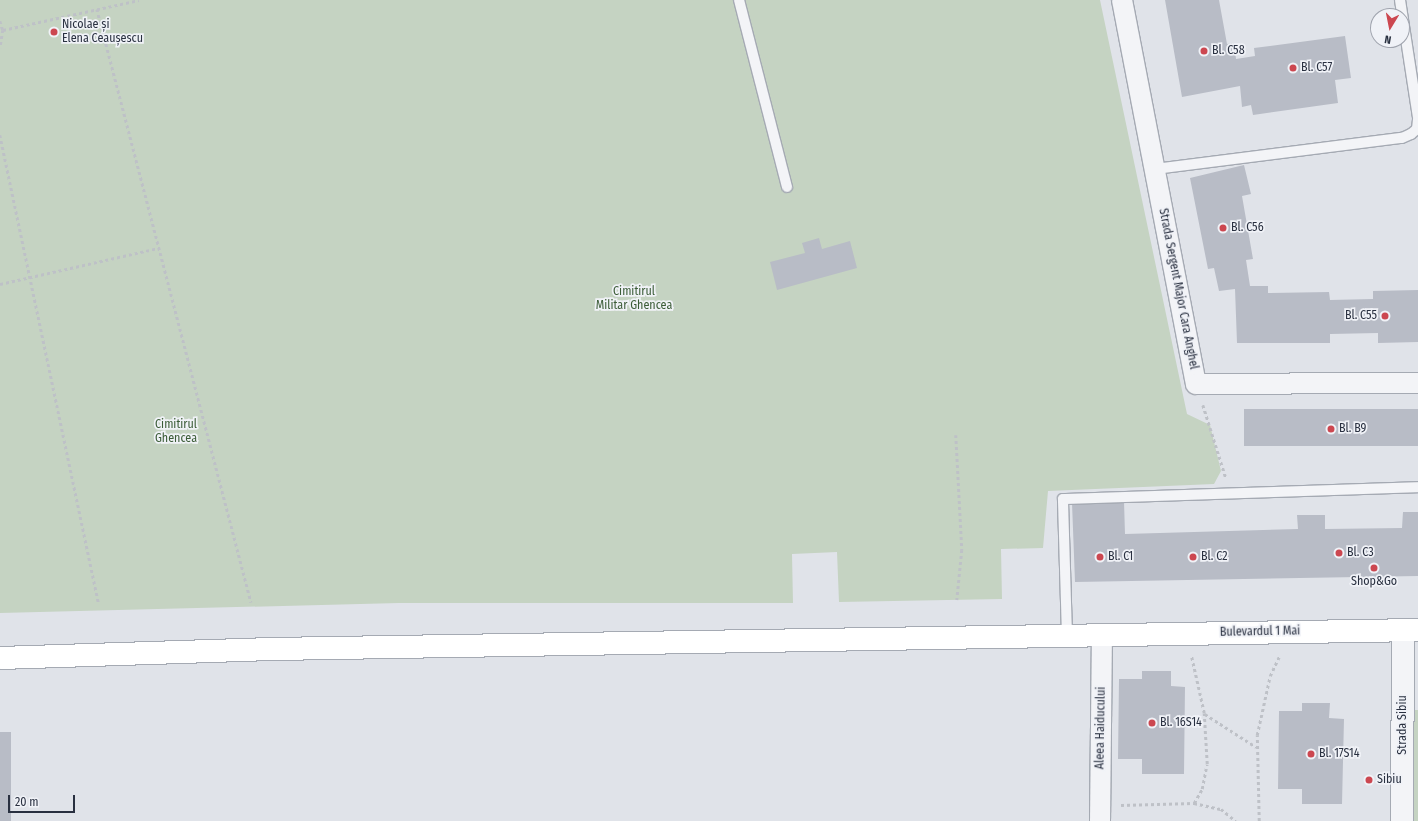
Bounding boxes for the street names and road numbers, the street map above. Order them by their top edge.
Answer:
street label: Strada Sergent Major Cara Anghel [1155,207,1201,371]
street label: Bulevardul 1 Mai [1220,624,1300,640]
street label: Aleea Haiducului [1093,687,1109,769]
street label: Strada Sibiu [1396,695,1410,755]

